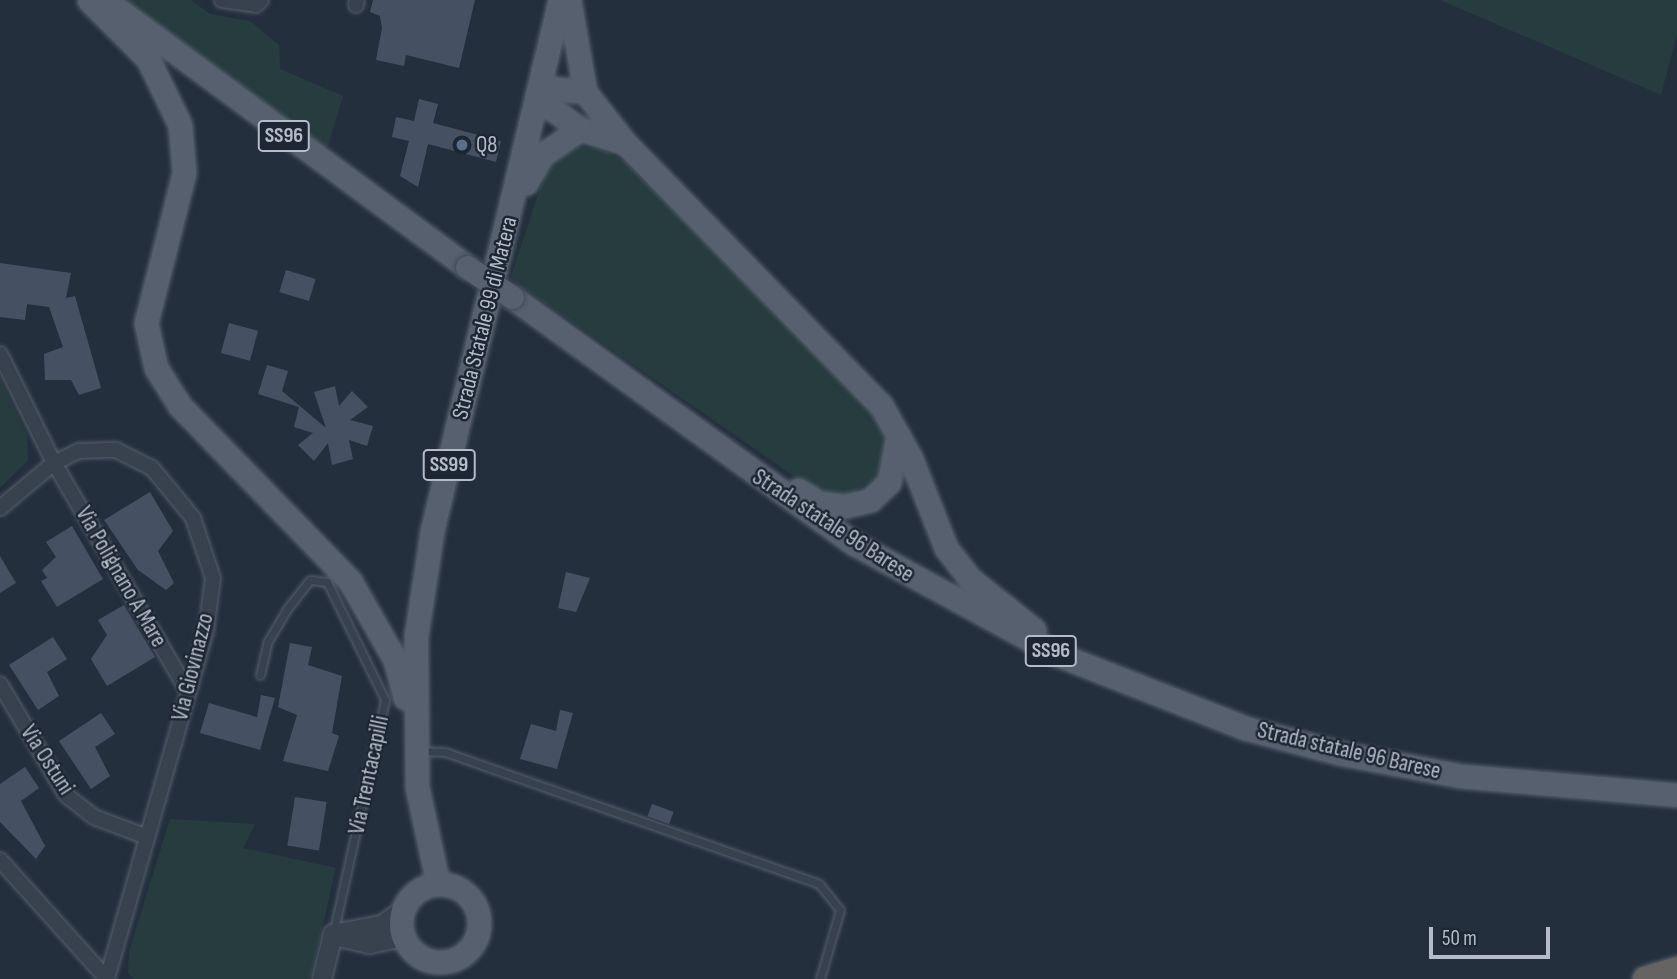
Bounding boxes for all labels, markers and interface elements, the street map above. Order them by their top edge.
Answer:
road number: SS96 [258,118,310,154]
place label: Q8 [476,131,497,159]
marker: Q8 [454,137,470,153]
street label: Strada Statale 99 di Matera [446,214,524,422]
road number: SS99 [421,448,477,482]
street label: Strada statale 96 Barese [747,463,919,589]
street label: Via Polignano A Mare [70,502,172,652]
street label: Via Giovinazzo [166,610,220,724]
road number: SS96 [1025,634,1077,668]
street label: Via Trentacapilli [343,713,395,837]
street label: Strada statale 96 Barese [1255,717,1443,785]
street label: Via Ostuni [14,720,80,800]
scale bar [1432,912,1553,956]
text: 50 m [1442,926,1477,951]

